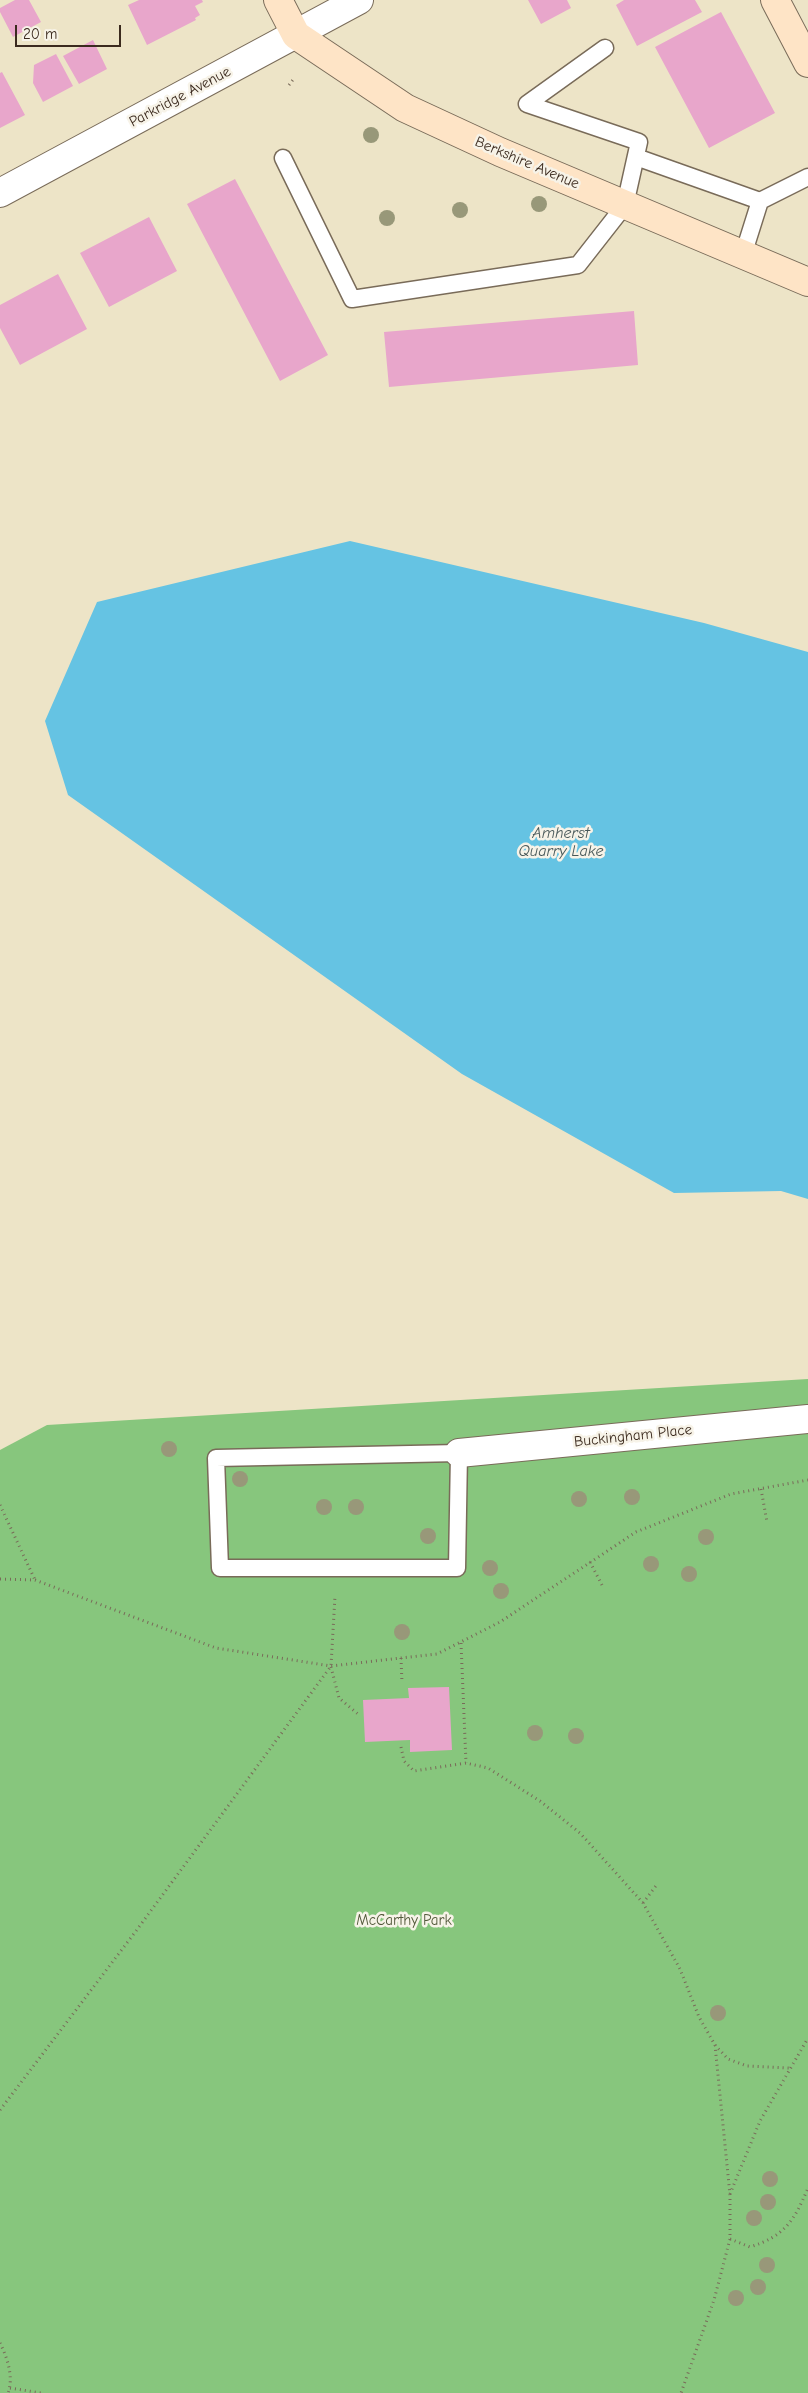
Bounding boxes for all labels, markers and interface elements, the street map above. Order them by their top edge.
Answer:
scale bar [18,15,124,47]
text: 20 m [23,25,57,43]
street label: Parkridge Avenue [126,63,234,131]
street label: Berkshire Avenue [472,133,582,193]
water label: Amherst Quarry Lake [518,823,604,861]
street label: Buckingham Place [573,1421,693,1451]
park label: McCarthy Park [356,1912,452,1930]

